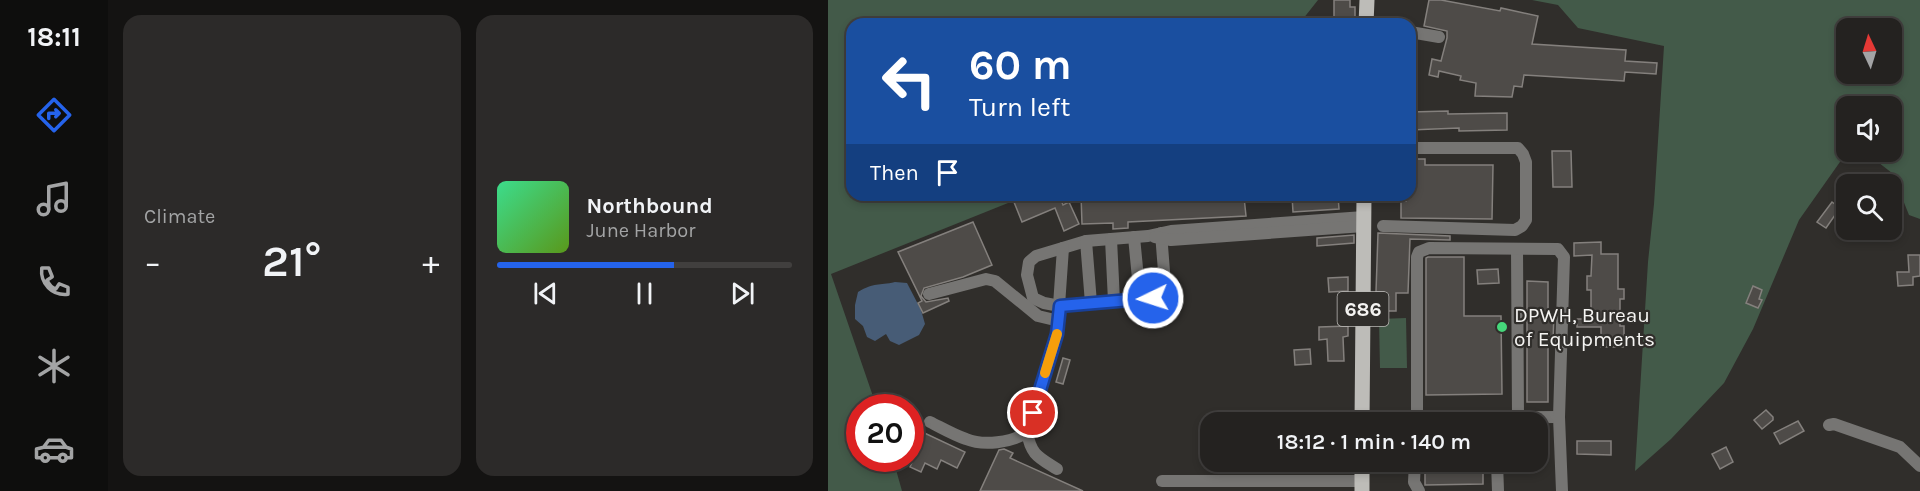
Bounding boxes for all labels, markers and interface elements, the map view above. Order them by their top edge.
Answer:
north arrow [1836,18,1902,84]
map controls [1836,18,1902,240]
text: 18:11 [27,21,81,53]
text: 60 m [969,40,1072,90]
icon: left [870,42,948,120]
text: Turn left [969,91,1070,123]
icon: directions [33,94,75,136]
button: sound [1836,96,1902,162]
icon: arrive [931,156,964,189]
text: Then [870,160,919,186]
button: search [1836,174,1902,240]
icon: music [33,178,75,220]
text: Northbound [587,193,713,219]
text: Climate [144,205,215,228]
text: June Harbor [587,219,695,242]
text: 21° [262,235,322,287]
text: − [144,243,161,281]
text: + [422,243,439,281]
icon: phone [33,261,75,303]
position arrow [1121,266,1185,330]
icon: previous [529,277,562,310]
icon: pause [628,277,661,310]
icon: next [726,277,759,310]
road number: 686 [1338,292,1388,326]
place label: DPWH, Bureau of Equipments [1514,303,1655,351]
marker: DPWH, Bureau of Equipments [1495,320,1509,334]
icon: climate [33,345,75,387]
pin [1007,387,1058,438]
speed limit sign: 20 [846,394,924,472]
icon: arrive [1016,396,1049,429]
icon: car [33,428,75,470]
text: 18:12 · 1 min · 140 m [1277,429,1471,455]

